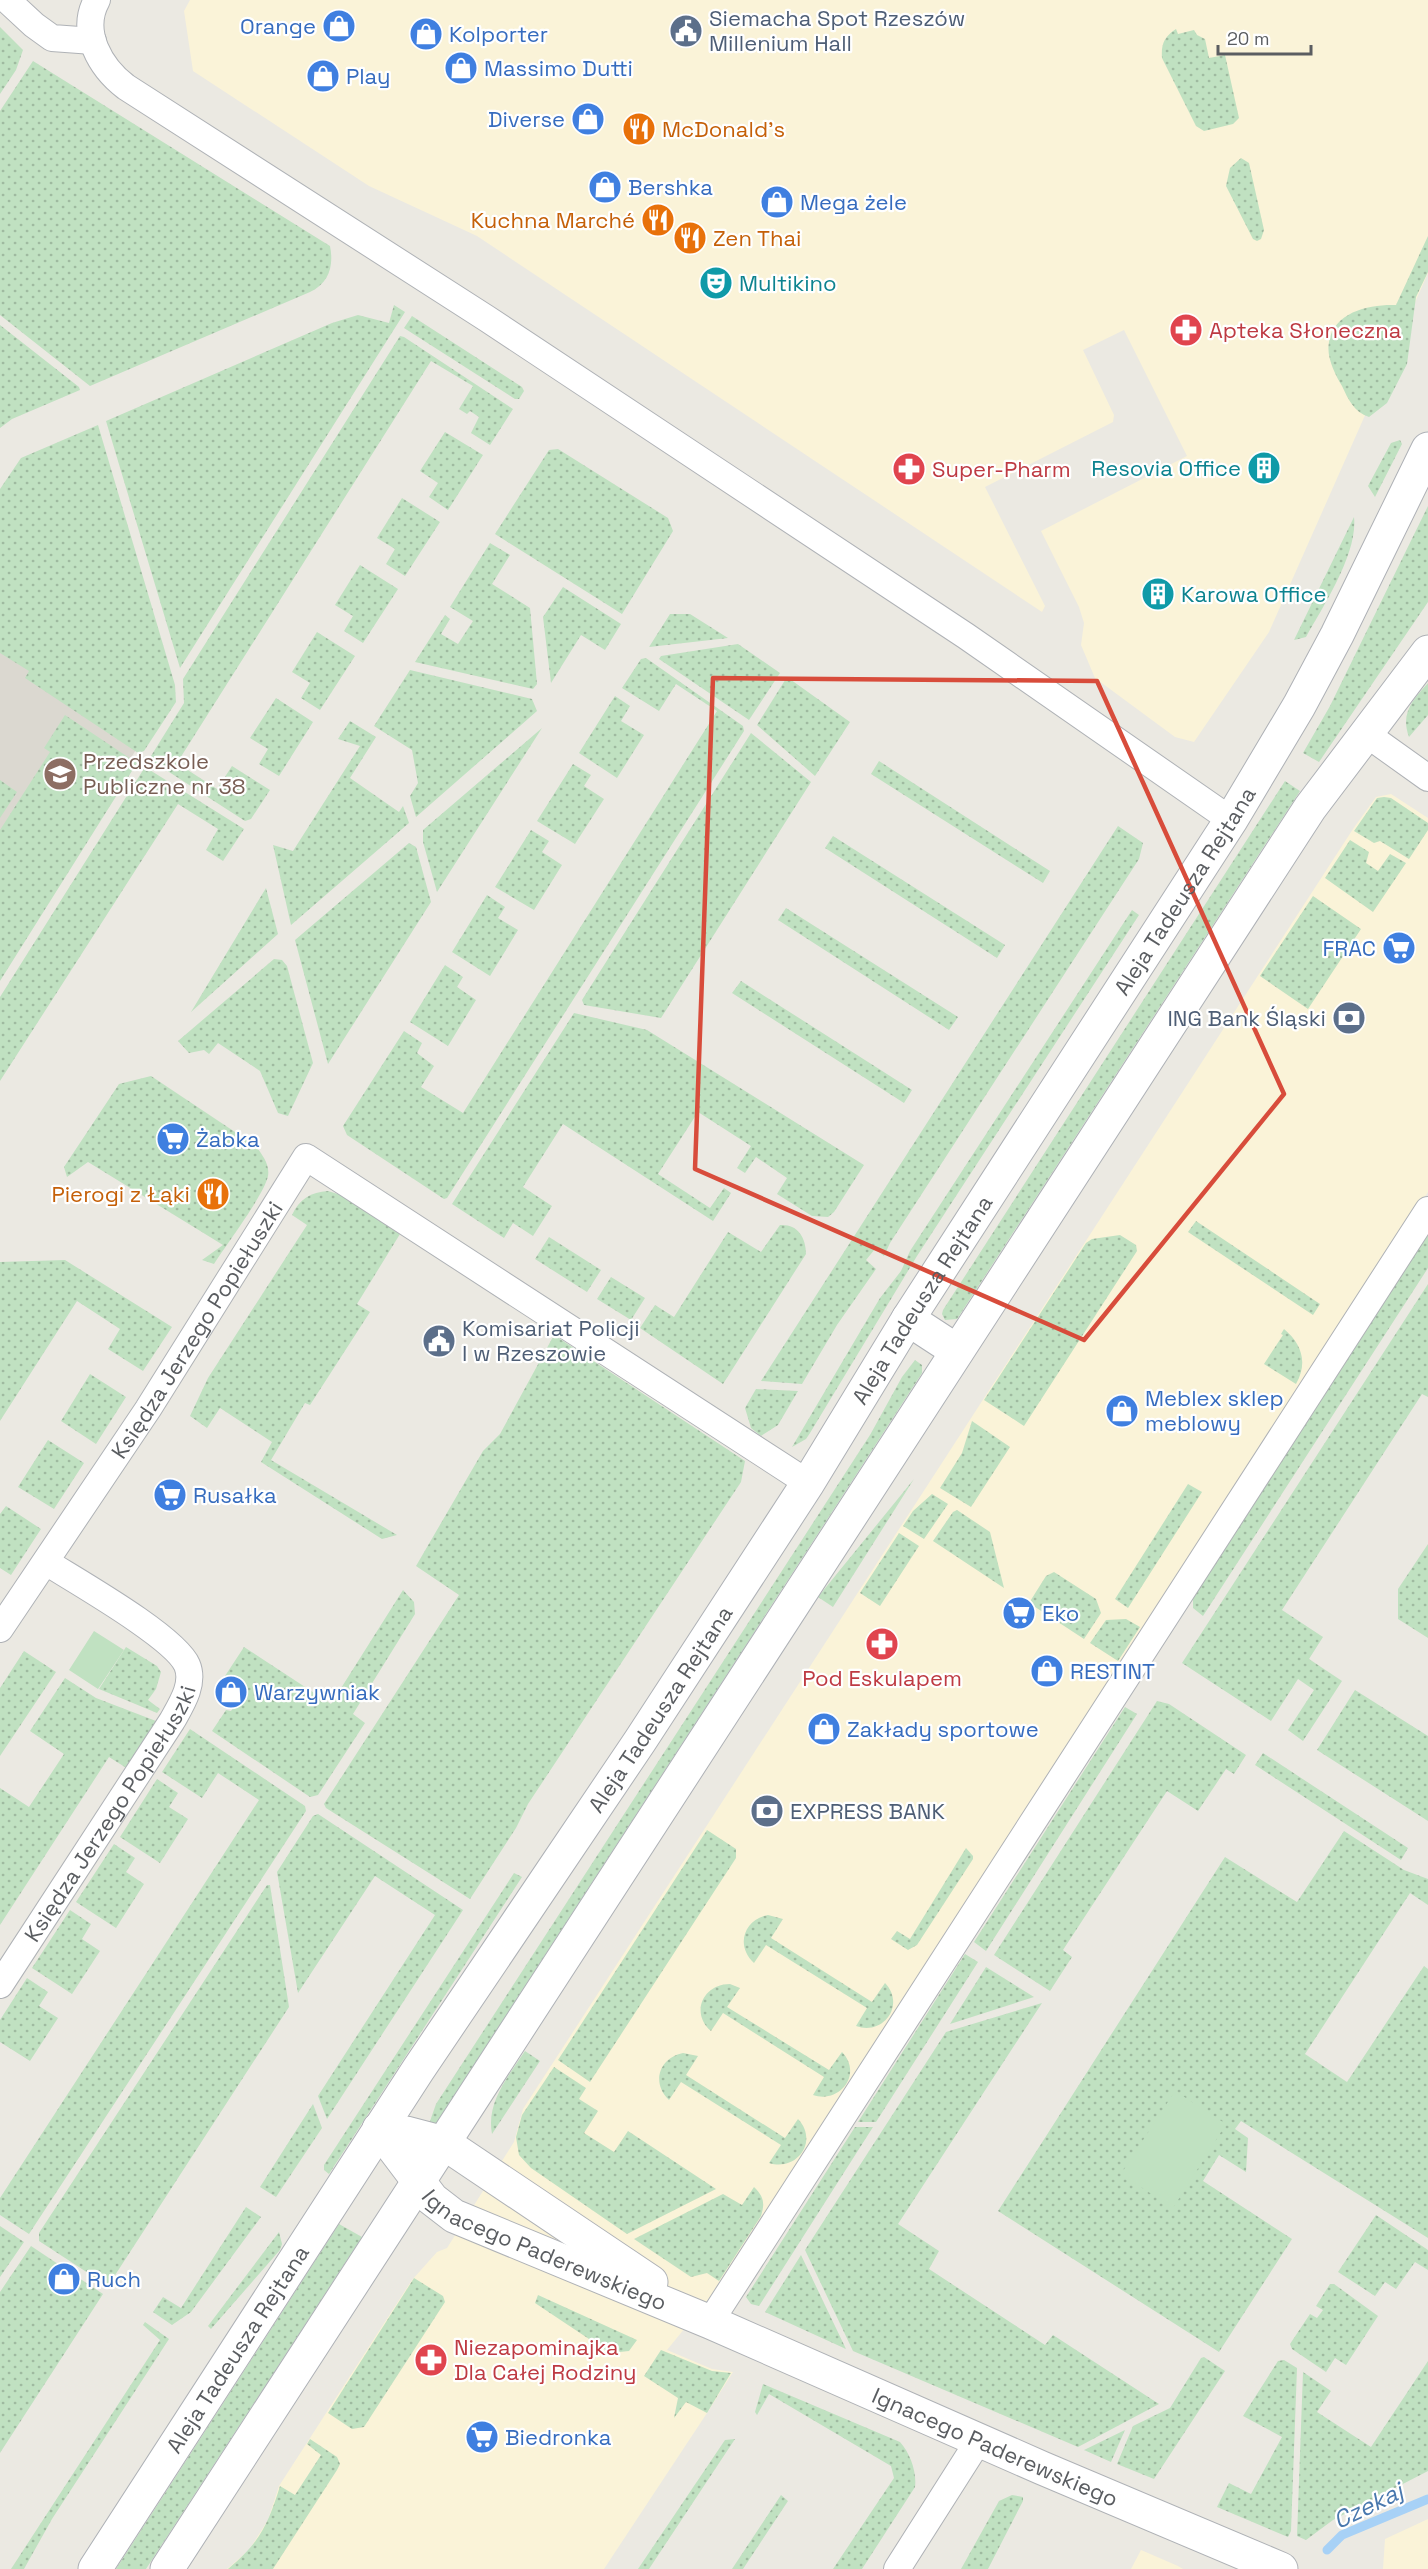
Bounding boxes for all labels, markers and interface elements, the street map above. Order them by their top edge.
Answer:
place label: Siemacha Spot Rzeszów Millenium Hall [709,4,965,57]
shop icon: Orange [321,8,357,44]
place label: Orange [240,12,316,40]
public building icon: Siemacha Spot Rzeszów Millenium Hall [668,13,704,49]
shop icon: Kolporter [408,16,444,52]
scale bar [1218,18,1311,56]
place label: Kolporter [449,20,548,48]
text: 20 m [1227,27,1270,50]
shop icon: Massimo Dutti [443,50,479,86]
place label: Massimo Dutti [484,54,633,82]
shop icon: Play [305,58,341,94]
place label: Play [346,62,390,90]
shop icon: Diverse [570,101,606,137]
place label: Diverse [488,105,565,133]
restaurant icon: McDonald's [621,111,657,147]
place label: McDonald's [662,115,785,143]
shop icon: Bershka [587,169,623,205]
place label: Bershka [628,173,713,201]
shop icon: Mega żele [759,184,795,220]
place label: Mega żele [800,188,907,216]
restaurant icon: Kuchna Marché [640,202,676,238]
place label: Kuchna Marché [471,206,635,234]
restaurant icon: Zen Thai [672,220,708,256]
place label: Zen Thai [713,224,801,252]
theatre icon: Multikino [698,265,734,301]
place label: Multikino [739,269,837,297]
pharmacy icon: Apteka Słoneczna [1168,312,1204,348]
place label: Apteka Słoneczna [1209,316,1402,344]
building icon: Resovia Office [1246,450,1282,486]
pharmacy icon: Super-Pharm [891,451,927,487]
place label: Resovia Office [1091,454,1241,482]
place label: Super-Pharm [932,455,1071,483]
building icon: Karowa Office [1140,576,1176,612]
place label: Karowa Office [1181,580,1327,608]
place label: Przedszkole Publiczne nr 38 [83,747,245,800]
school or university icon: Przedszkole Publiczne nr 38 [42,756,78,792]
street label: Aleja Tadeusza Rejtana [1107,781,1262,1000]
supermarket icon: FRAC [1381,930,1417,966]
place label: FRAC [1322,934,1376,962]
bank icon: ING Bank Śląski [1331,1000,1367,1036]
place label: ING Bank Śląski [1167,1004,1326,1032]
supermarket icon: Żabka [155,1121,191,1157]
place label: Żabka [196,1125,260,1153]
restaurant icon: Pierogi z Łąki [195,1176,231,1212]
place label: Pierogi z Łąki [52,1180,190,1208]
street label: Aleja Tadeusza Rejtana [845,1190,999,1409]
street label: Księdza Jerzego Popiełuszki [105,1196,289,1464]
place label: Komisariat Policji I w Rzeszowie [462,1314,640,1367]
public building icon: Komisariat Policji I w Rzeszowie [421,1323,457,1359]
place label: Meblex sklep meblowy [1145,1384,1284,1437]
shop icon: Meblex sklep meblowy [1104,1393,1140,1429]
supermarket icon: Rusałka [152,1477,188,1513]
place label: Rusałka [193,1481,277,1509]
supermarket icon: Eko [1001,1595,1037,1631]
place label: Eko [1042,1599,1079,1627]
street label: Aleja Tadeusza Rejtana [582,1600,739,1818]
pharmacy icon: Pod Eskulapem [864,1626,900,1662]
shop icon: RESTINT [1029,1653,1065,1689]
place label: RESTINT [1070,1657,1155,1685]
place label: Pod Eskulapem [802,1664,962,1692]
shop icon: Warzywniak [213,1674,249,1710]
place label: Warzywniak [254,1678,380,1706]
street label: Księdza Jerzego Popiełuszki [18,1682,202,1947]
shop icon: Zakłady sportowe [806,1711,842,1747]
place label: Zakłady sportowe [847,1715,1039,1743]
bank icon: EXPRESS BANK [749,1793,785,1829]
place label: EXPRESS BANK [790,1797,945,1825]
street label: Ignacego Paderewskiego [416,2184,671,2317]
street label: Aleja Tadeusza Rejtana [160,2240,315,2458]
shop icon: Ruch [46,2261,82,2297]
place label: Ruch [87,2265,141,2293]
place label: Niezapominajka Dla Całej Rodziny [454,2333,636,2386]
pharmacy icon: Niezapominajka Dla Całej Rodziny [413,2342,449,2378]
street label: Ignacego Paderewskiego [868,2381,1122,2513]
supermarket icon: Biedronka [464,2419,500,2455]
place label: Biedronka [505,2423,612,2451]
water label: Czekaj [1328,2474,1411,2536]

